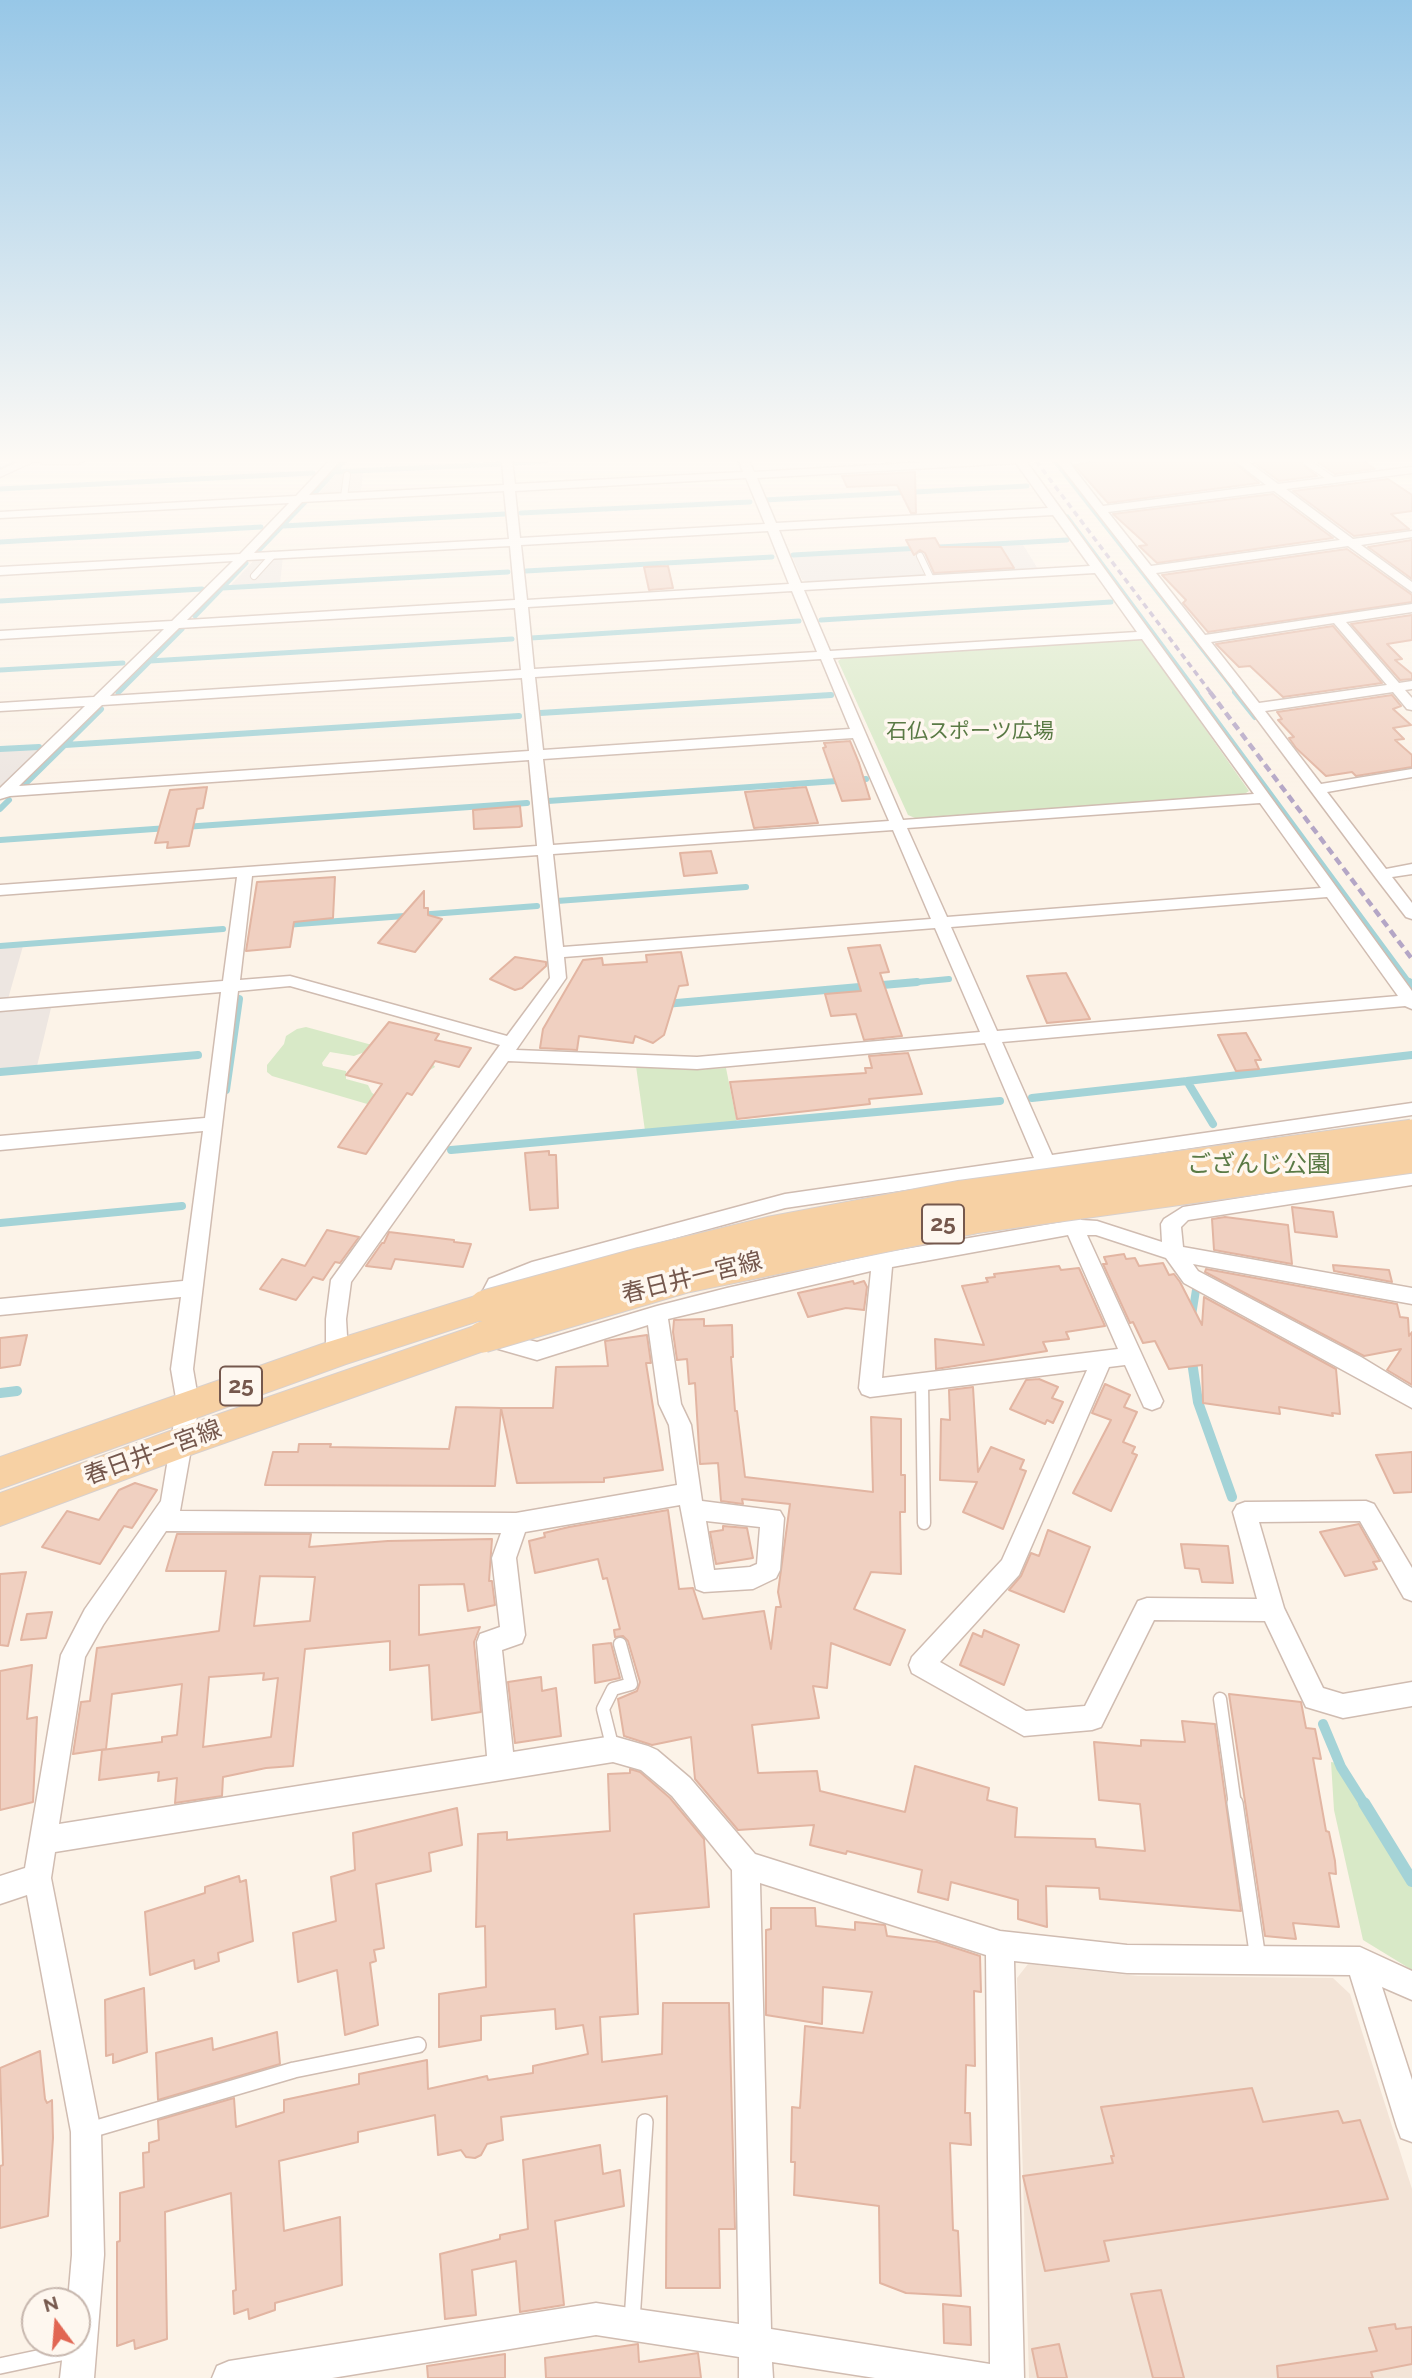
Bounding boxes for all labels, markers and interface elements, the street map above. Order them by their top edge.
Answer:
park label: 石仏スポーツ広場 [886,719,1054,745]
park label: ござんじ公園 [1187,1151,1331,1179]
road number: 25 [922,1204,964,1244]
street label: 春日井一宮線 [619,1247,765,1309]
road number: 25 [220,1366,262,1406]
street label: 春日井一宮線 [80,1415,226,1491]
north arrow [21,2287,91,2357]
text: N [41,2291,61,2316]

